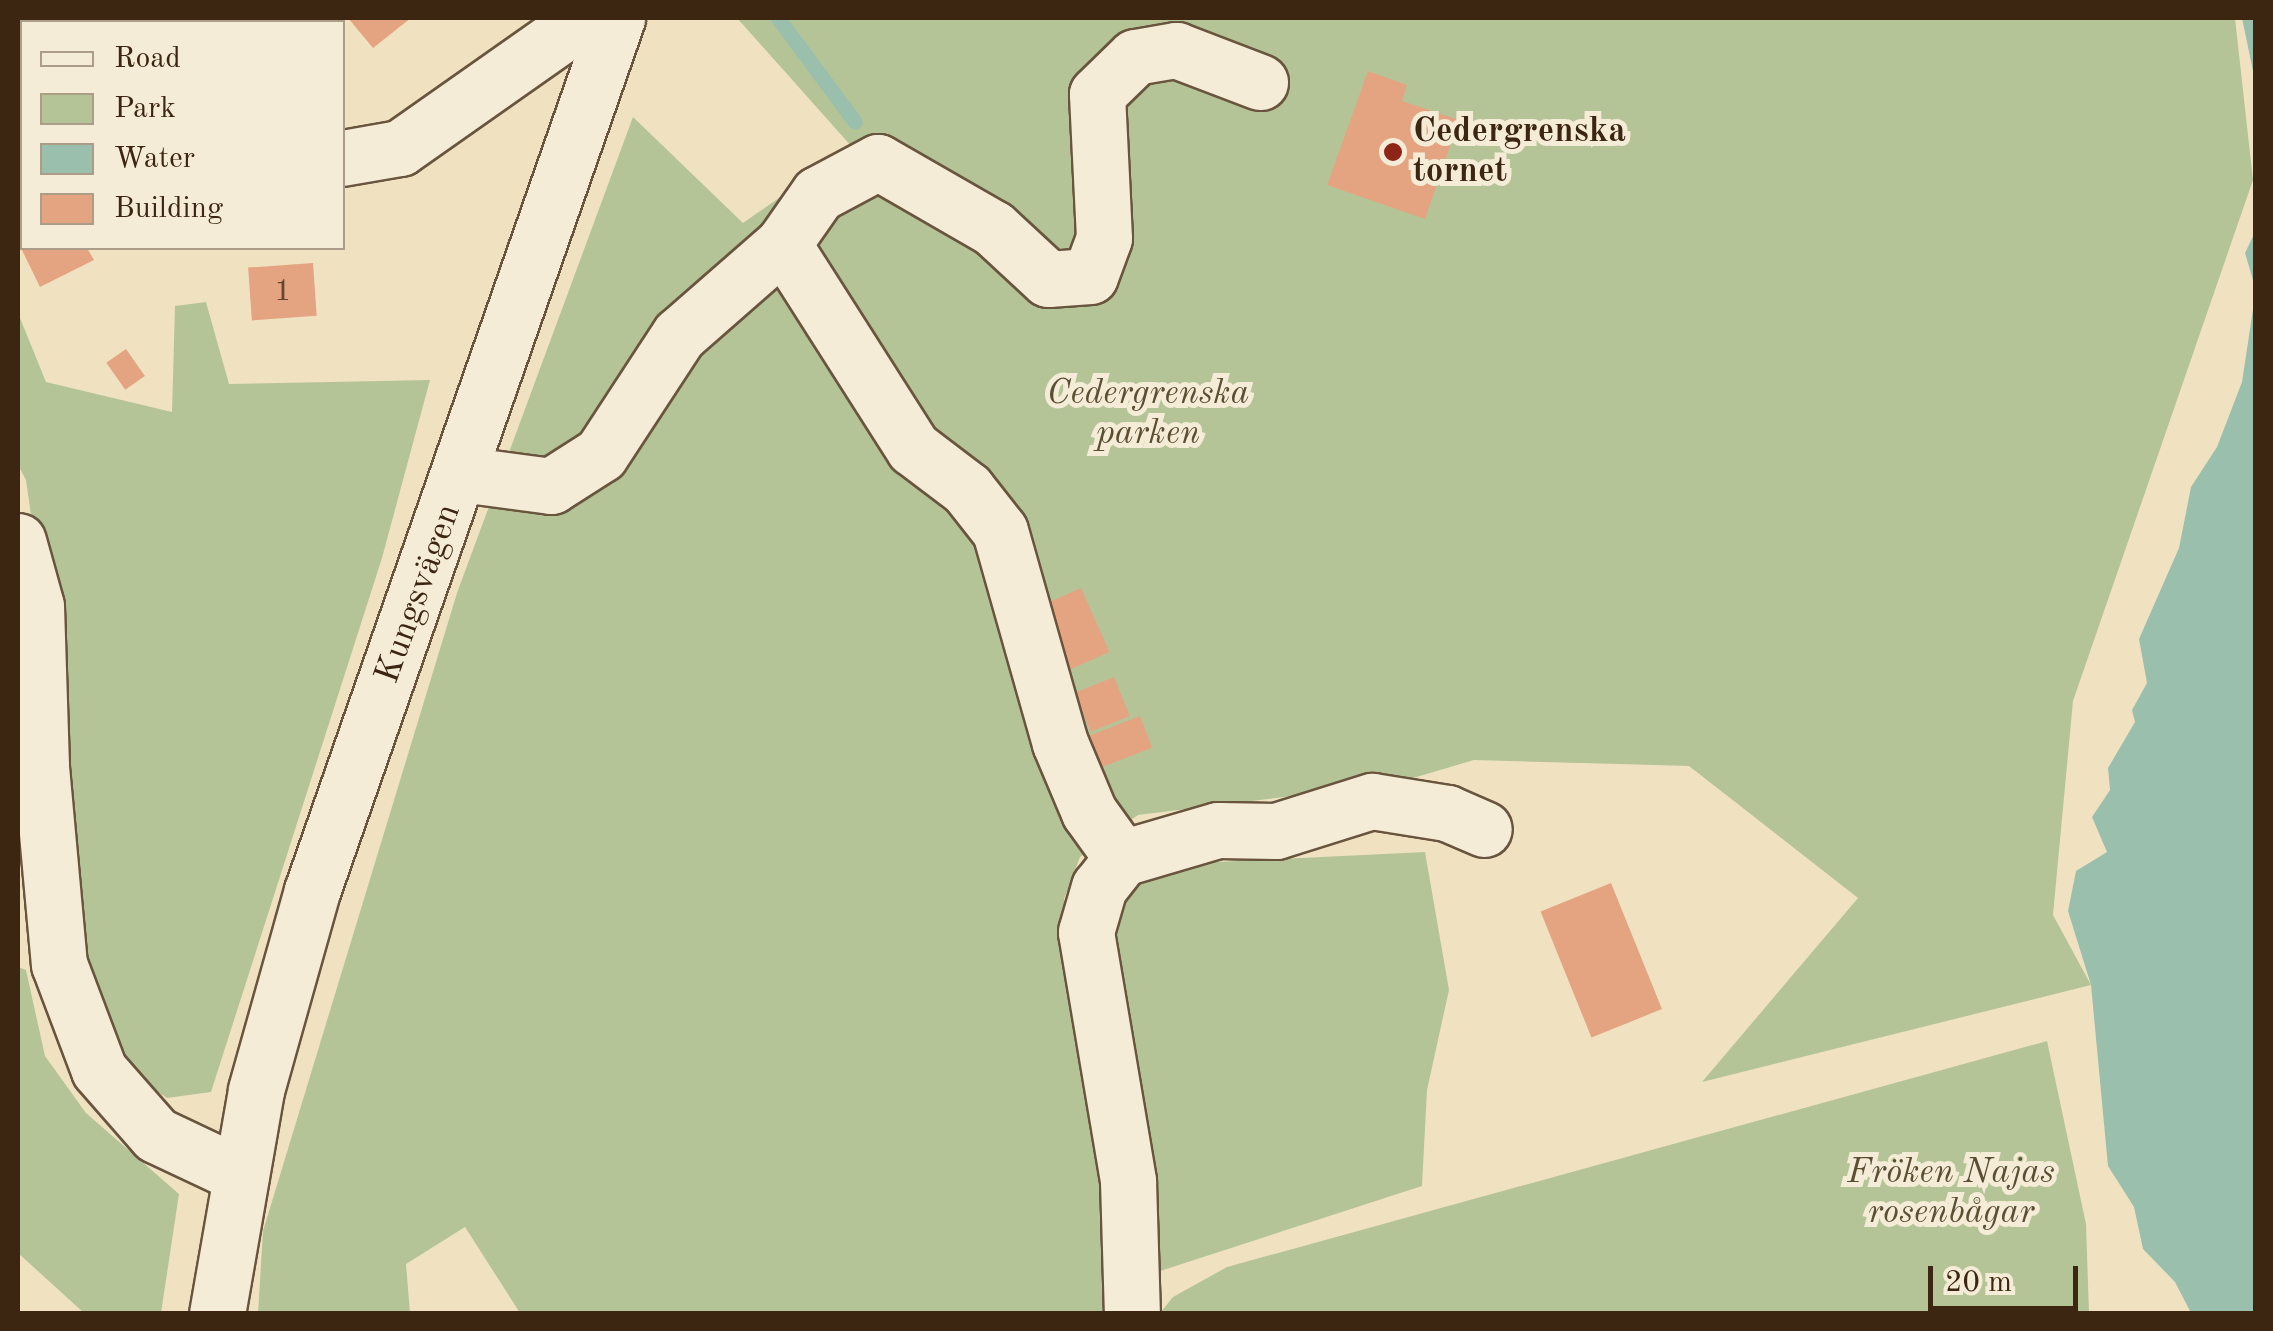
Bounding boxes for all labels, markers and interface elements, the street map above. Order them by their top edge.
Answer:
legend [20,20,345,250]
text: Road [114,44,181,74]
text: Park [114,94,176,124]
place label: Cedergrenska tornet [1413,111,1626,193]
marker: Cedergrenska tornet [1382,141,1404,163]
text: Water [114,144,195,174]
text: Building [114,194,223,224]
house number: 1 [274,274,292,310]
park label: Cedergrenska parken [1047,373,1249,455]
street label: Kungsvägen [367,499,471,689]
park label: Fröken Najas rosenbågar [1847,1152,2055,1234]
scale bar [1933,1246,2083,1308]
text: 20 m [1945,1268,2012,1298]

